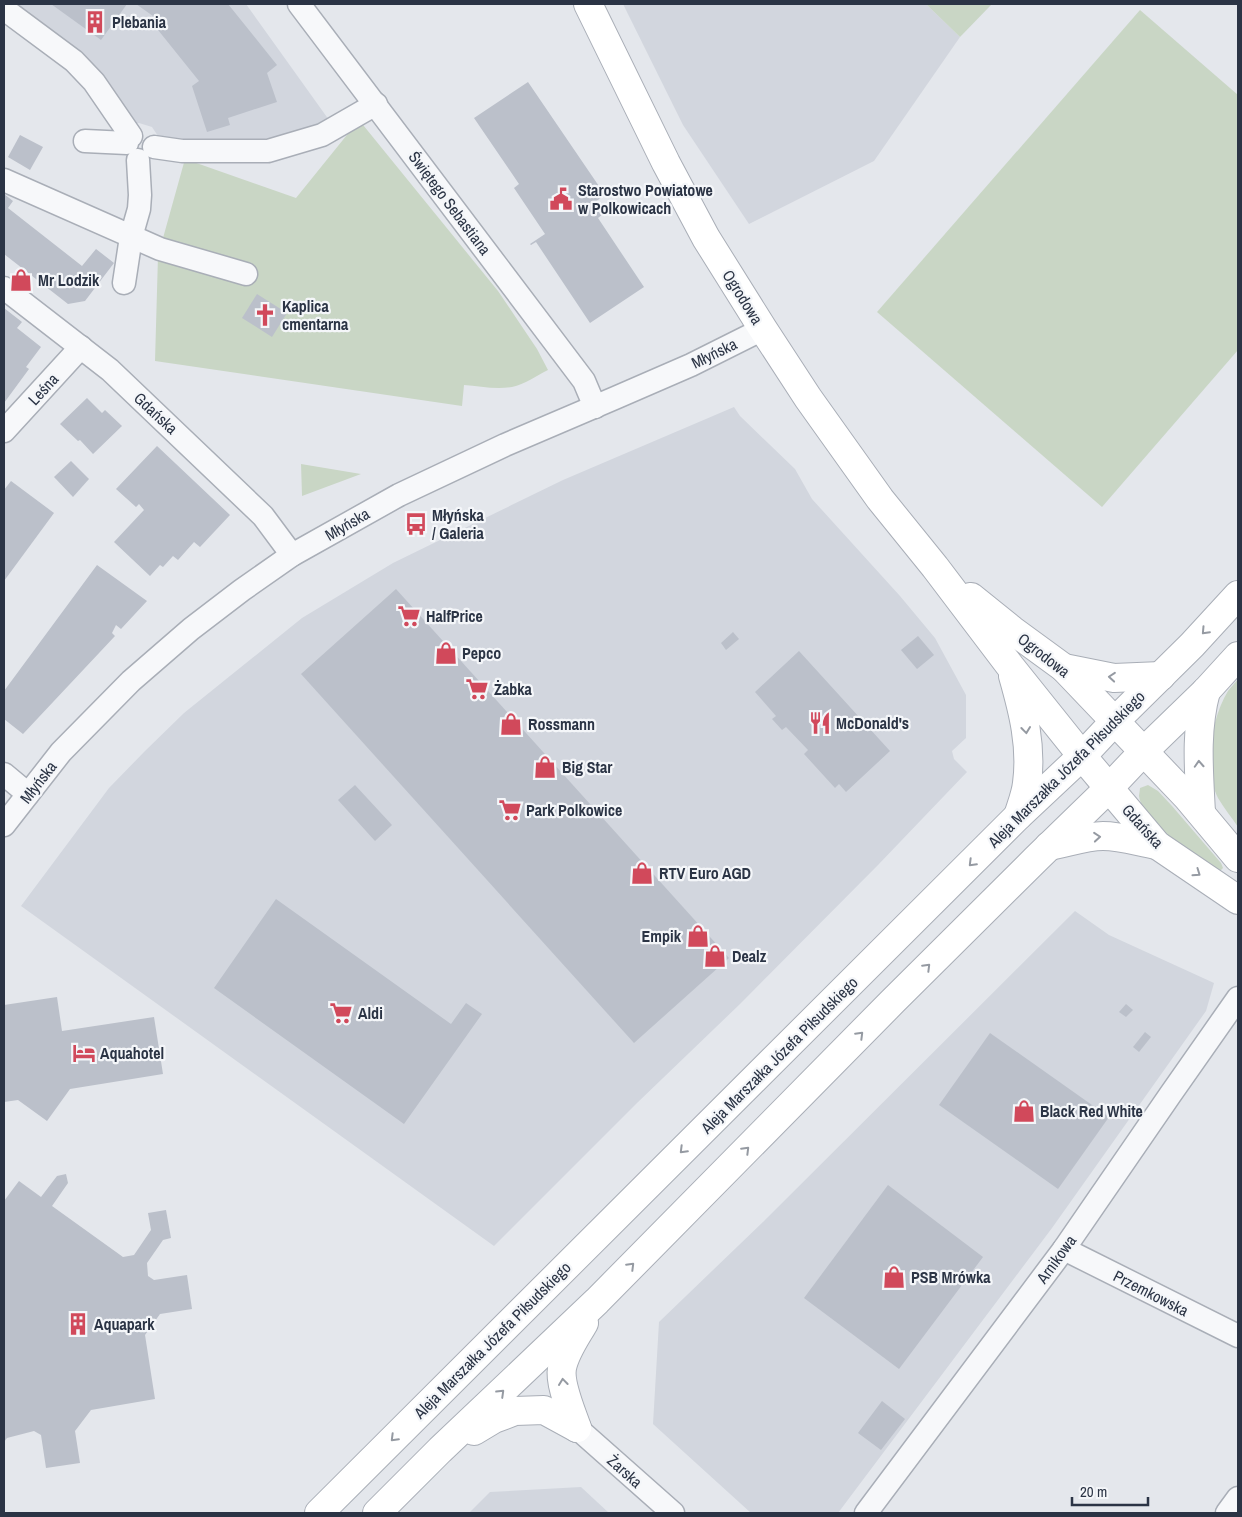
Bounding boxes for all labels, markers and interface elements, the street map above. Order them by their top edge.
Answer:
building icon: Plebania [82,9,108,35]
place label: Plebania [112,11,167,33]
street label: Świętego Sebastiana [404,147,497,260]
place label: Starostwo Powiatowe w Polkowicach [578,179,713,219]
public building icon: Starostwo Powiatowe w Polkowicach [548,186,574,212]
street label: Ogrodowa [718,266,769,329]
shop icon: Mr Lodzik [8,267,34,293]
place label: Mr Lodzik [38,269,100,291]
place label: Kaplica cmentarna [282,295,349,335]
church icon: Kaplica cmentarna [252,302,278,328]
street label: Młyńska [688,332,741,373]
street label: Leśna [23,368,64,410]
street label: Gdańska [129,387,183,439]
street label: Młyńska [321,502,374,546]
place label: Młyńska / Galeria [432,504,484,544]
bus stop icon: Młyńska / Galeria [403,511,429,537]
supermarket icon: HalfPrice [396,603,422,629]
place label: HalfPrice [426,605,483,627]
one-way arrow [1202,626,1211,635]
street label: Ogrodowa [1013,628,1075,683]
shop icon: Pepco [433,640,459,666]
place label: Pepco [462,642,501,664]
one-way arrow [1108,671,1116,682]
supermarket icon: Żabka [464,676,490,702]
place label: Żabka [494,678,533,700]
street label: Aleja Marszałka Józefa Piłsudskiego [982,686,1149,853]
restaurant icon: McDonald's [807,710,833,736]
shop icon: Rossmann [498,711,524,737]
place label: McDonald's [836,712,909,734]
place label: Rossmann [528,713,595,735]
one-way arrow [1020,726,1031,734]
shop icon: Big Star [532,754,558,780]
street label: Młyńska [15,756,62,808]
place label: Big Star [562,756,613,778]
one-way arrow [1193,760,1204,768]
supermarket icon: Park Polkowice [497,797,523,823]
place label: Park Polkowice [526,799,622,821]
street label: Gdańska [1117,799,1169,853]
one-way arrow [1093,832,1101,843]
one-way arrow [968,857,977,866]
shop icon: RTV Euro AGD [629,860,655,886]
place label: RTV Euro AGD [659,862,751,884]
one-way arrow [1191,867,1201,876]
shop icon: Empik [685,923,711,949]
place label: Empik [642,925,682,947]
shop icon: Dealz [702,943,728,969]
place label: Dealz [732,945,767,967]
one-way arrow [921,964,930,973]
street label: Aleja Marszałka Józefa Piłsudskiego [695,972,862,1139]
supermarket icon: Aldi [328,1000,354,1026]
place label: Aldi [358,1002,383,1024]
one-way arrow [854,1031,863,1040]
hotel icon: Aquahotel [71,1040,97,1066]
place label: Aquahotel [100,1042,164,1064]
shop icon: Black Red White [1011,1098,1037,1124]
place label: Black Red White [1040,1100,1143,1122]
one-way arrow [679,1145,688,1154]
one-way arrow [740,1147,749,1156]
street label: Arnikowa [1030,1230,1081,1288]
street label: Aleja Marszałka Józefa Piłsudskiego [408,1257,575,1424]
one-way arrow [626,1263,635,1272]
shop icon: PSB Mrówka [881,1264,907,1290]
street label: Przemkowska [1110,1265,1193,1322]
place label: PSB Mrówka [911,1266,991,1288]
building icon: Aquapark [65,1311,91,1337]
place label: Aquapark [94,1313,155,1335]
one-way arrow [558,1378,569,1386]
one-way arrow [495,1390,504,1399]
one-way arrow [391,1432,400,1441]
street label: Żarska [603,1449,648,1493]
scale bar [1072,1474,1148,1506]
text: 20 m [1080,1481,1107,1502]

